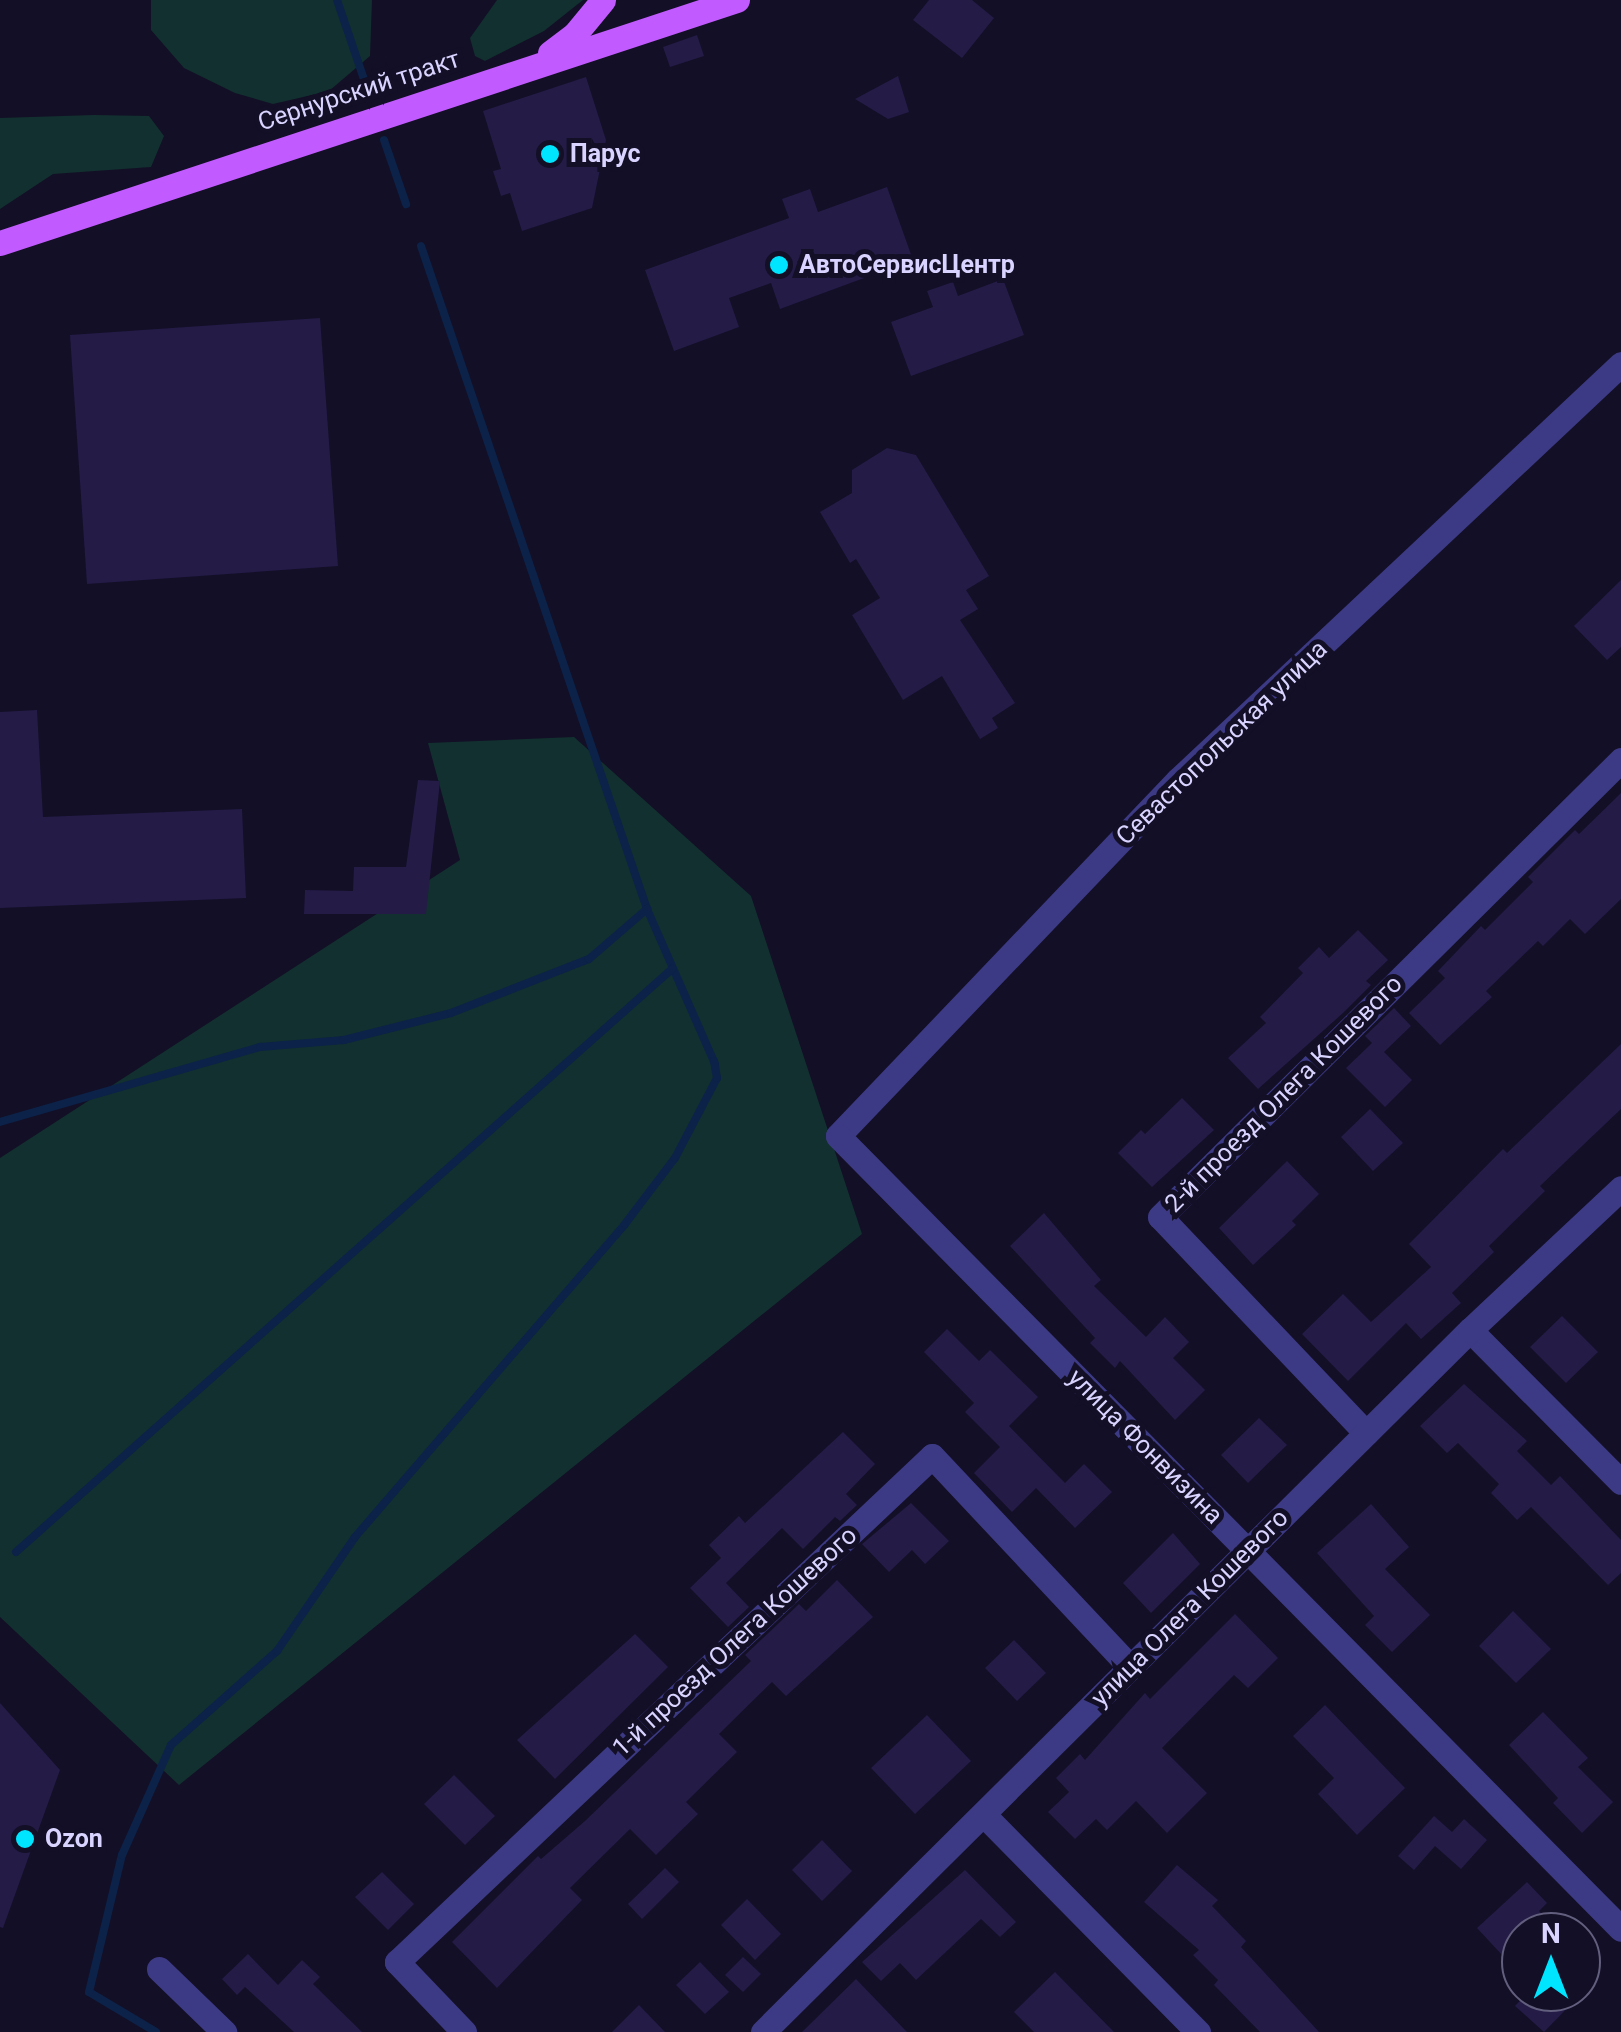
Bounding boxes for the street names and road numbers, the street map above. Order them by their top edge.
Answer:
street label: Сернурский тракт [254,44,464,138]
street label: Севастопольская улица [1110,634,1334,852]
street label: 2-й проезд Олега Кошевого [1159,969,1409,1219]
street label: улица Фонвизина [1061,1363,1229,1531]
street label: улица Олега Кошевого [1085,1503,1295,1713]
street label: 1-й проезд Олега Кошевого [607,1521,863,1763]

